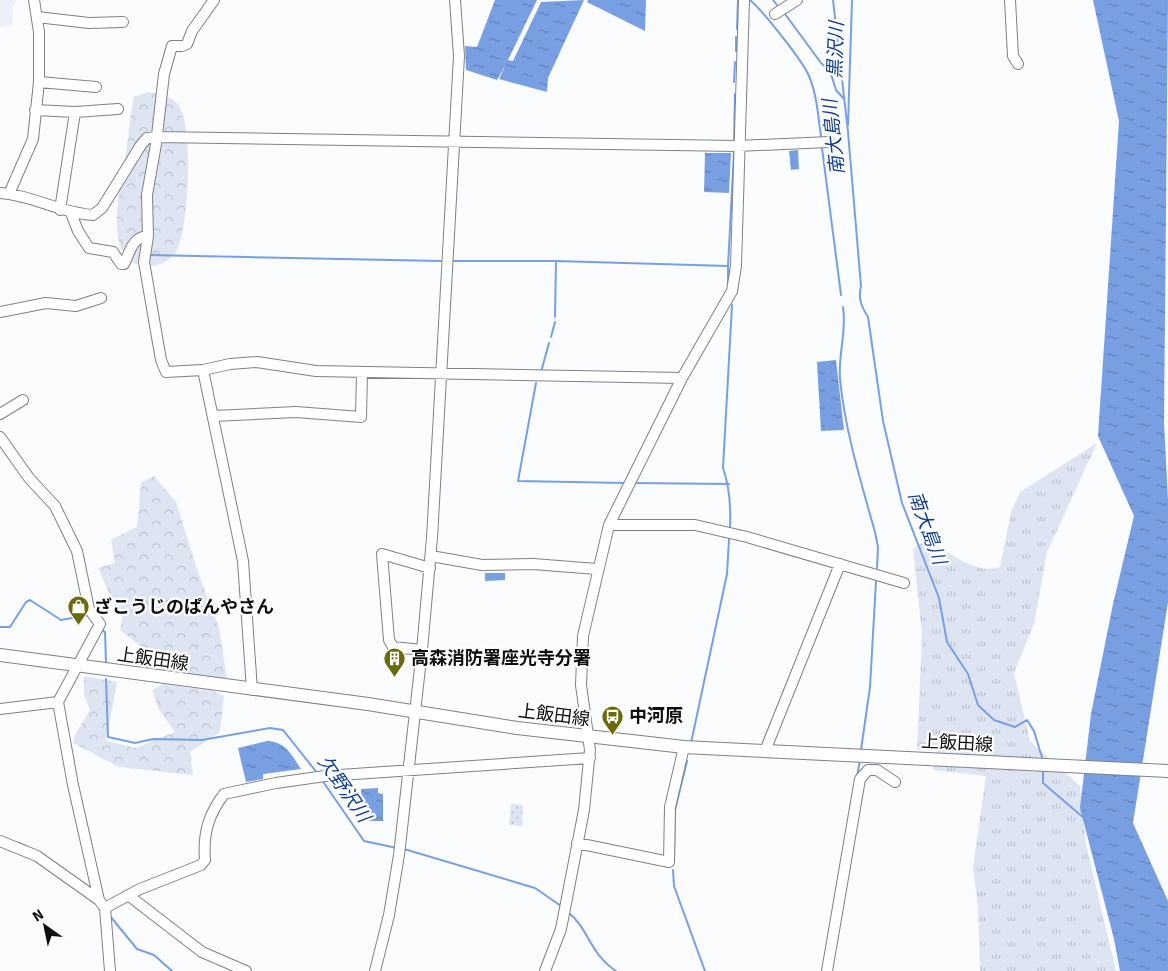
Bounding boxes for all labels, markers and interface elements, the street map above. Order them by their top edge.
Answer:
water label: 黒沢川 [823,19,849,79]
water label: 南大島川 [818,96,850,176]
water label: 南大島川 [903,488,952,570]
shop icon: ざこうじのぱんやさん [66,595,90,626]
place label: ざこうじのぱんやさん [94,596,274,618]
street label: 上飯田線 [116,643,190,675]
building icon: 高森消防署座光寺分署 [383,646,407,677]
place label: 高森消防署座光寺分署 [411,647,591,669]
street label: 上飯田線 [517,700,591,730]
bus stop icon: 中河原 [601,704,625,735]
place label: 中河原 [629,705,683,727]
street label: 上飯田線 [920,730,994,756]
water label: 欠野沢川 [312,751,377,829]
north arrow [20,901,70,951]
text: N [29,906,47,925]

